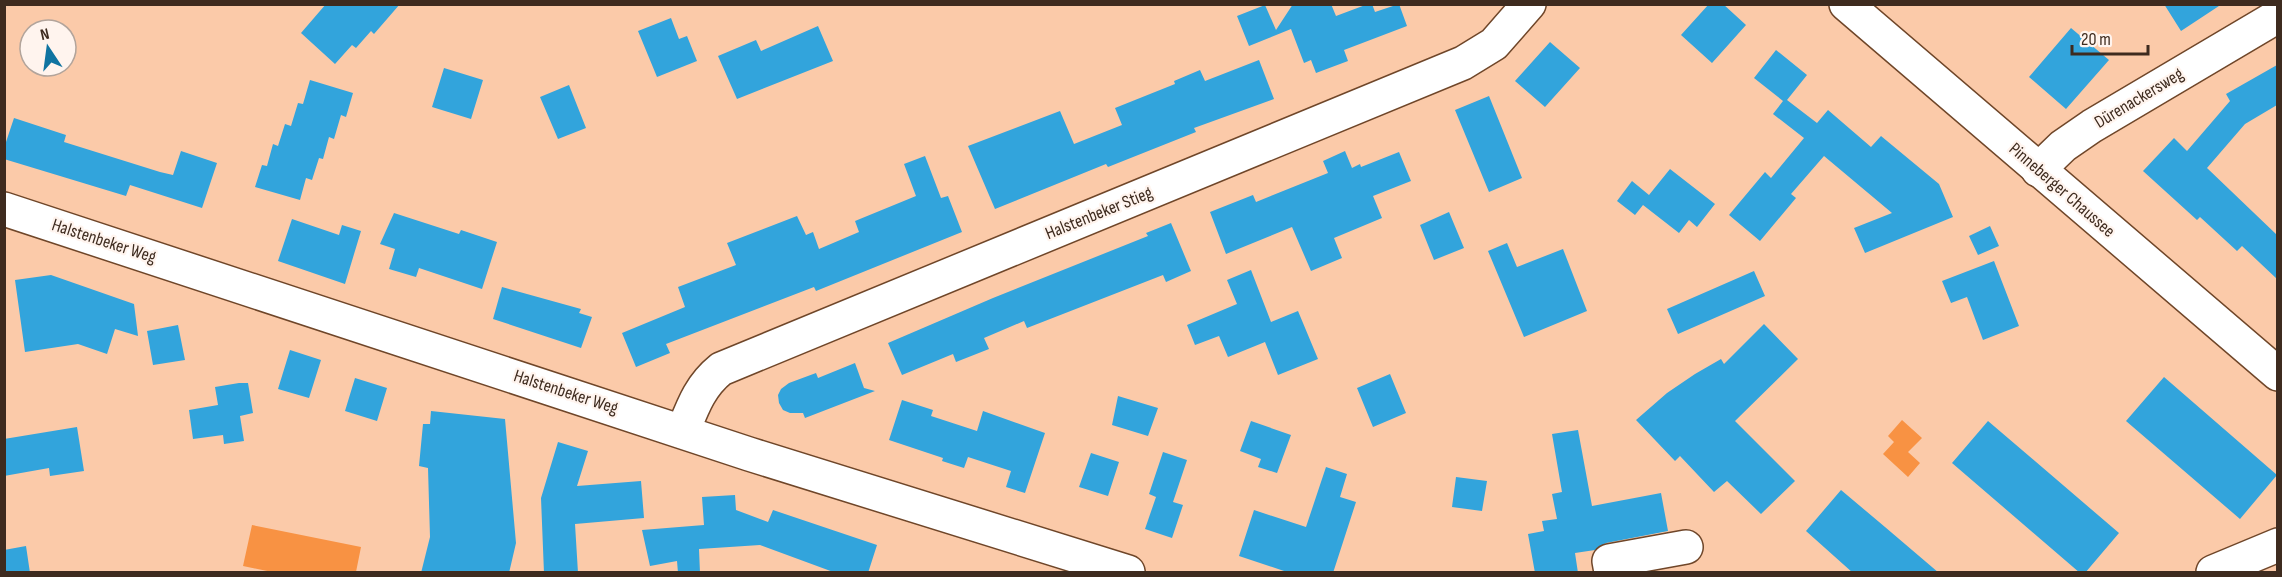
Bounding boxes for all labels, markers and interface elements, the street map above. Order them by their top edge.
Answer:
north arrow [18,18,78,78]
scale bar [2072,18,2148,56]
text: N [39,25,51,45]
text: 20 m [2081,29,2111,50]
street label: Dürenackersweg [2091,63,2187,133]
street label: Pinneberger Chaussee [2005,138,2119,242]
street label: Halstenbeker Stieg [1042,182,1156,244]
street label: Halstenbeker Weg [49,214,159,268]
street label: Halstenbeker Weg [511,365,621,419]

